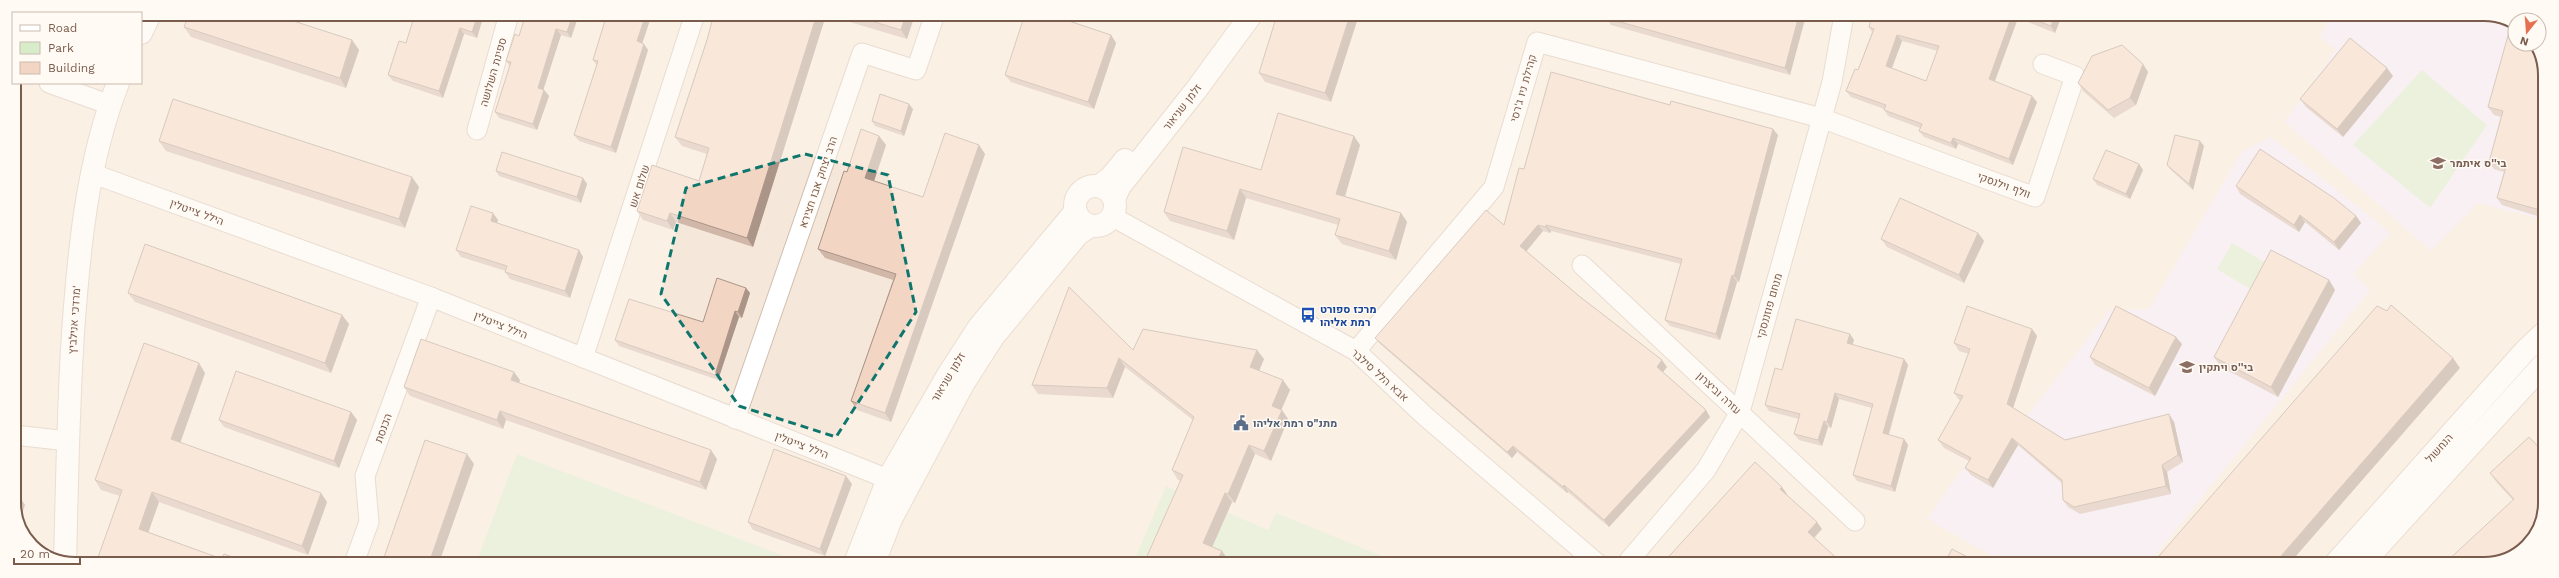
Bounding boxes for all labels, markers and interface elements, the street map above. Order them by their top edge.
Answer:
legend [12,12,142,84]
north arrow [2507,12,2547,52]
text: Road [48,21,77,35]
text: N [2518,34,2530,48]
street label: ספינת השלושה [477,36,510,108]
text: Park [48,41,74,55]
street label: קהילת ניו ג'רסי [1508,53,1539,123]
text: Building [48,61,95,75]
street label: זלמן שניאור [1160,81,1205,133]
street label: הרב יצחק אבו חצירא [797,135,840,230]
school or university icon: בי''ס איתמר [2429,154,2447,172]
place label: בי''ס איתמר [2450,157,2506,170]
street label: שלום אש [626,163,652,209]
street label: וולף וילנסקי [1975,170,2032,201]
street label: הילל צייטלין [168,197,226,228]
street label: מנחם פוזננסקי [1754,272,1785,340]
street label: מרדכי אנילביץ' [66,285,83,355]
place label: מרכז ספורט רמת אליהו [1320,303,1377,329]
bus stop icon: מרכז ספורט רמת אליהו [1299,306,1317,324]
street label: הילל צייטלין [472,309,529,342]
street label: אבא הלל סילבר [1348,346,1411,404]
street label: זלמן שניאור [929,350,968,404]
school or university icon: בי''ס ויתקין [2178,358,2196,376]
place label: בי''ס ויתקין [2199,361,2253,374]
street label: עזרה וביצרון [1694,369,1744,417]
street label: הכנסת [372,412,395,445]
public building icon: מתנ"ס רמת אליהו [1232,414,1250,432]
place label: מתנ"ס רמת אליהו [1253,417,1337,430]
street label: הילל צייטלין [773,429,830,462]
street label: הנחשול [2423,431,2456,466]
scale bar [14,540,80,566]
text: 20 m [20,547,50,561]

